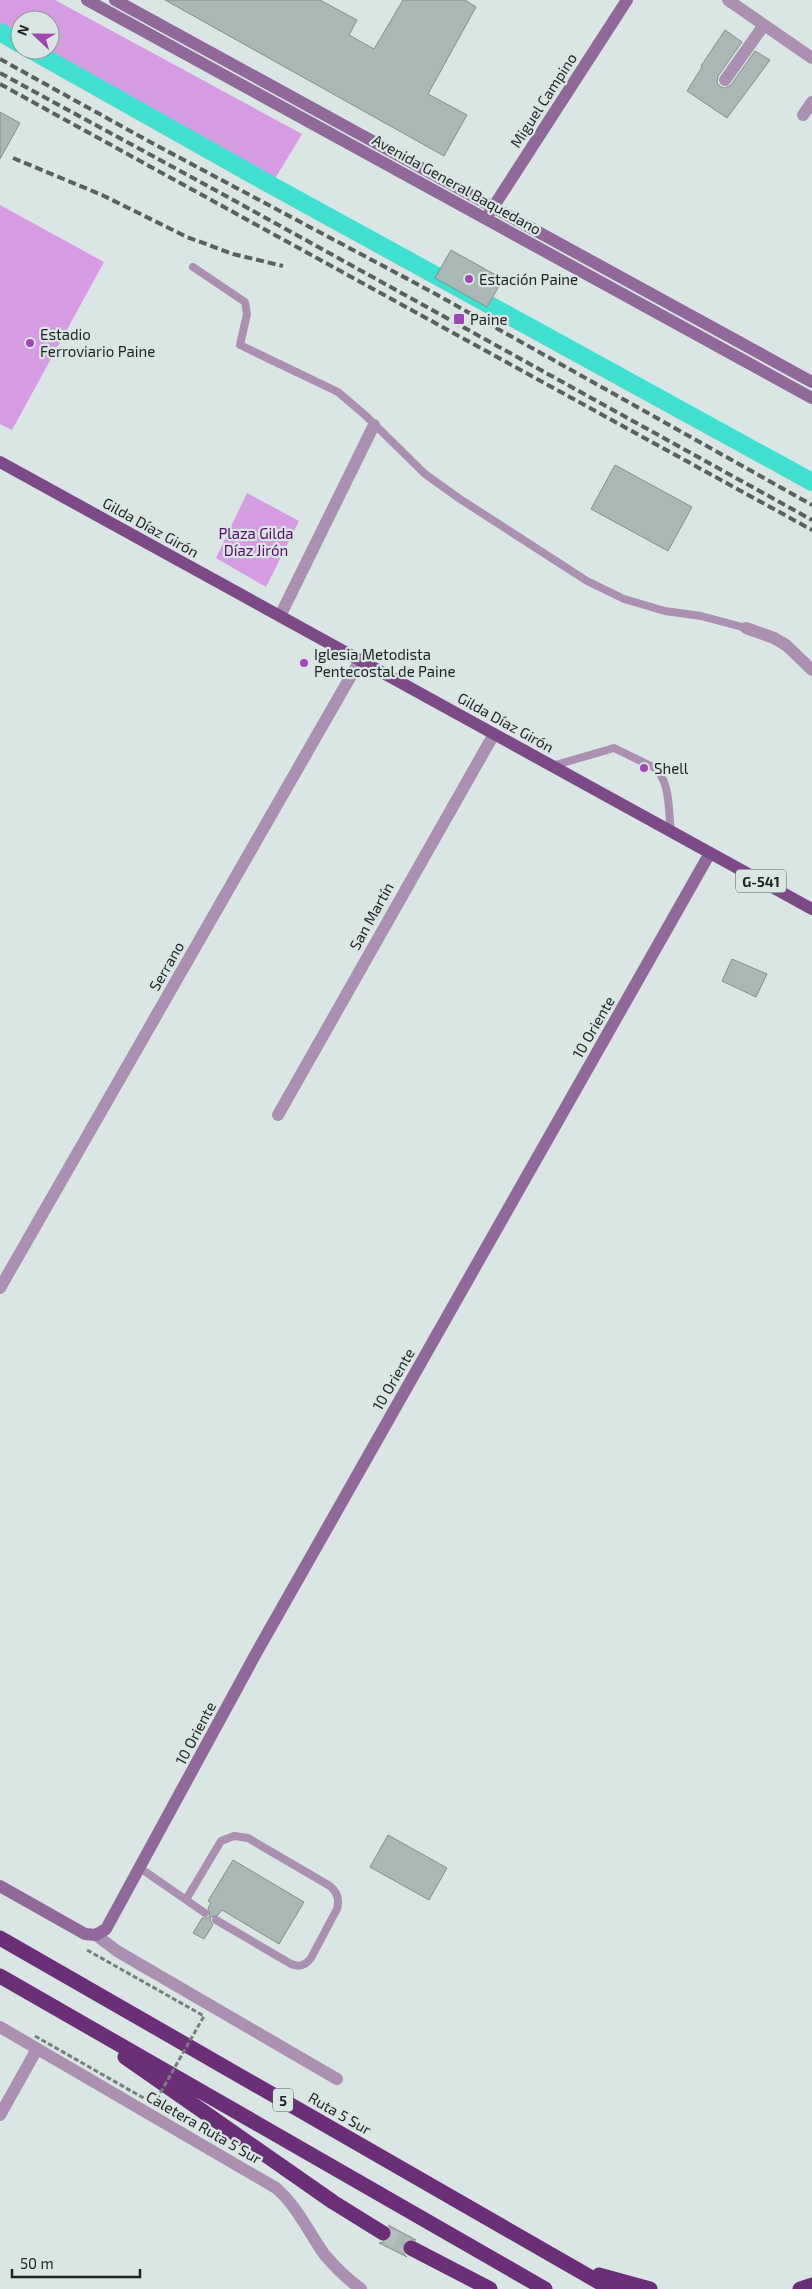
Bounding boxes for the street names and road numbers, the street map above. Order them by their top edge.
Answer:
street label: Miguel Campino [506,49,580,151]
street label: Avenida General Baquedano [369,130,545,238]
street label: Gilda Díaz Girón [100,493,202,561]
street label: Gilda Díaz Girón [455,688,557,756]
road number: G-541 [736,869,786,892]
street label: San Martín [345,879,397,953]
street label: Serrano [145,938,187,994]
street label: 10 Oriente [568,993,618,1061]
street label: 10 Oriente [368,1345,418,1413]
street label: 10 Oriente [171,1698,219,1768]
street label: Caletera Ruta 5 Sur [143,2087,265,2167]
road number: 5 [273,2088,293,2112]
street label: Ruta 5 Sur [305,2088,375,2138]

